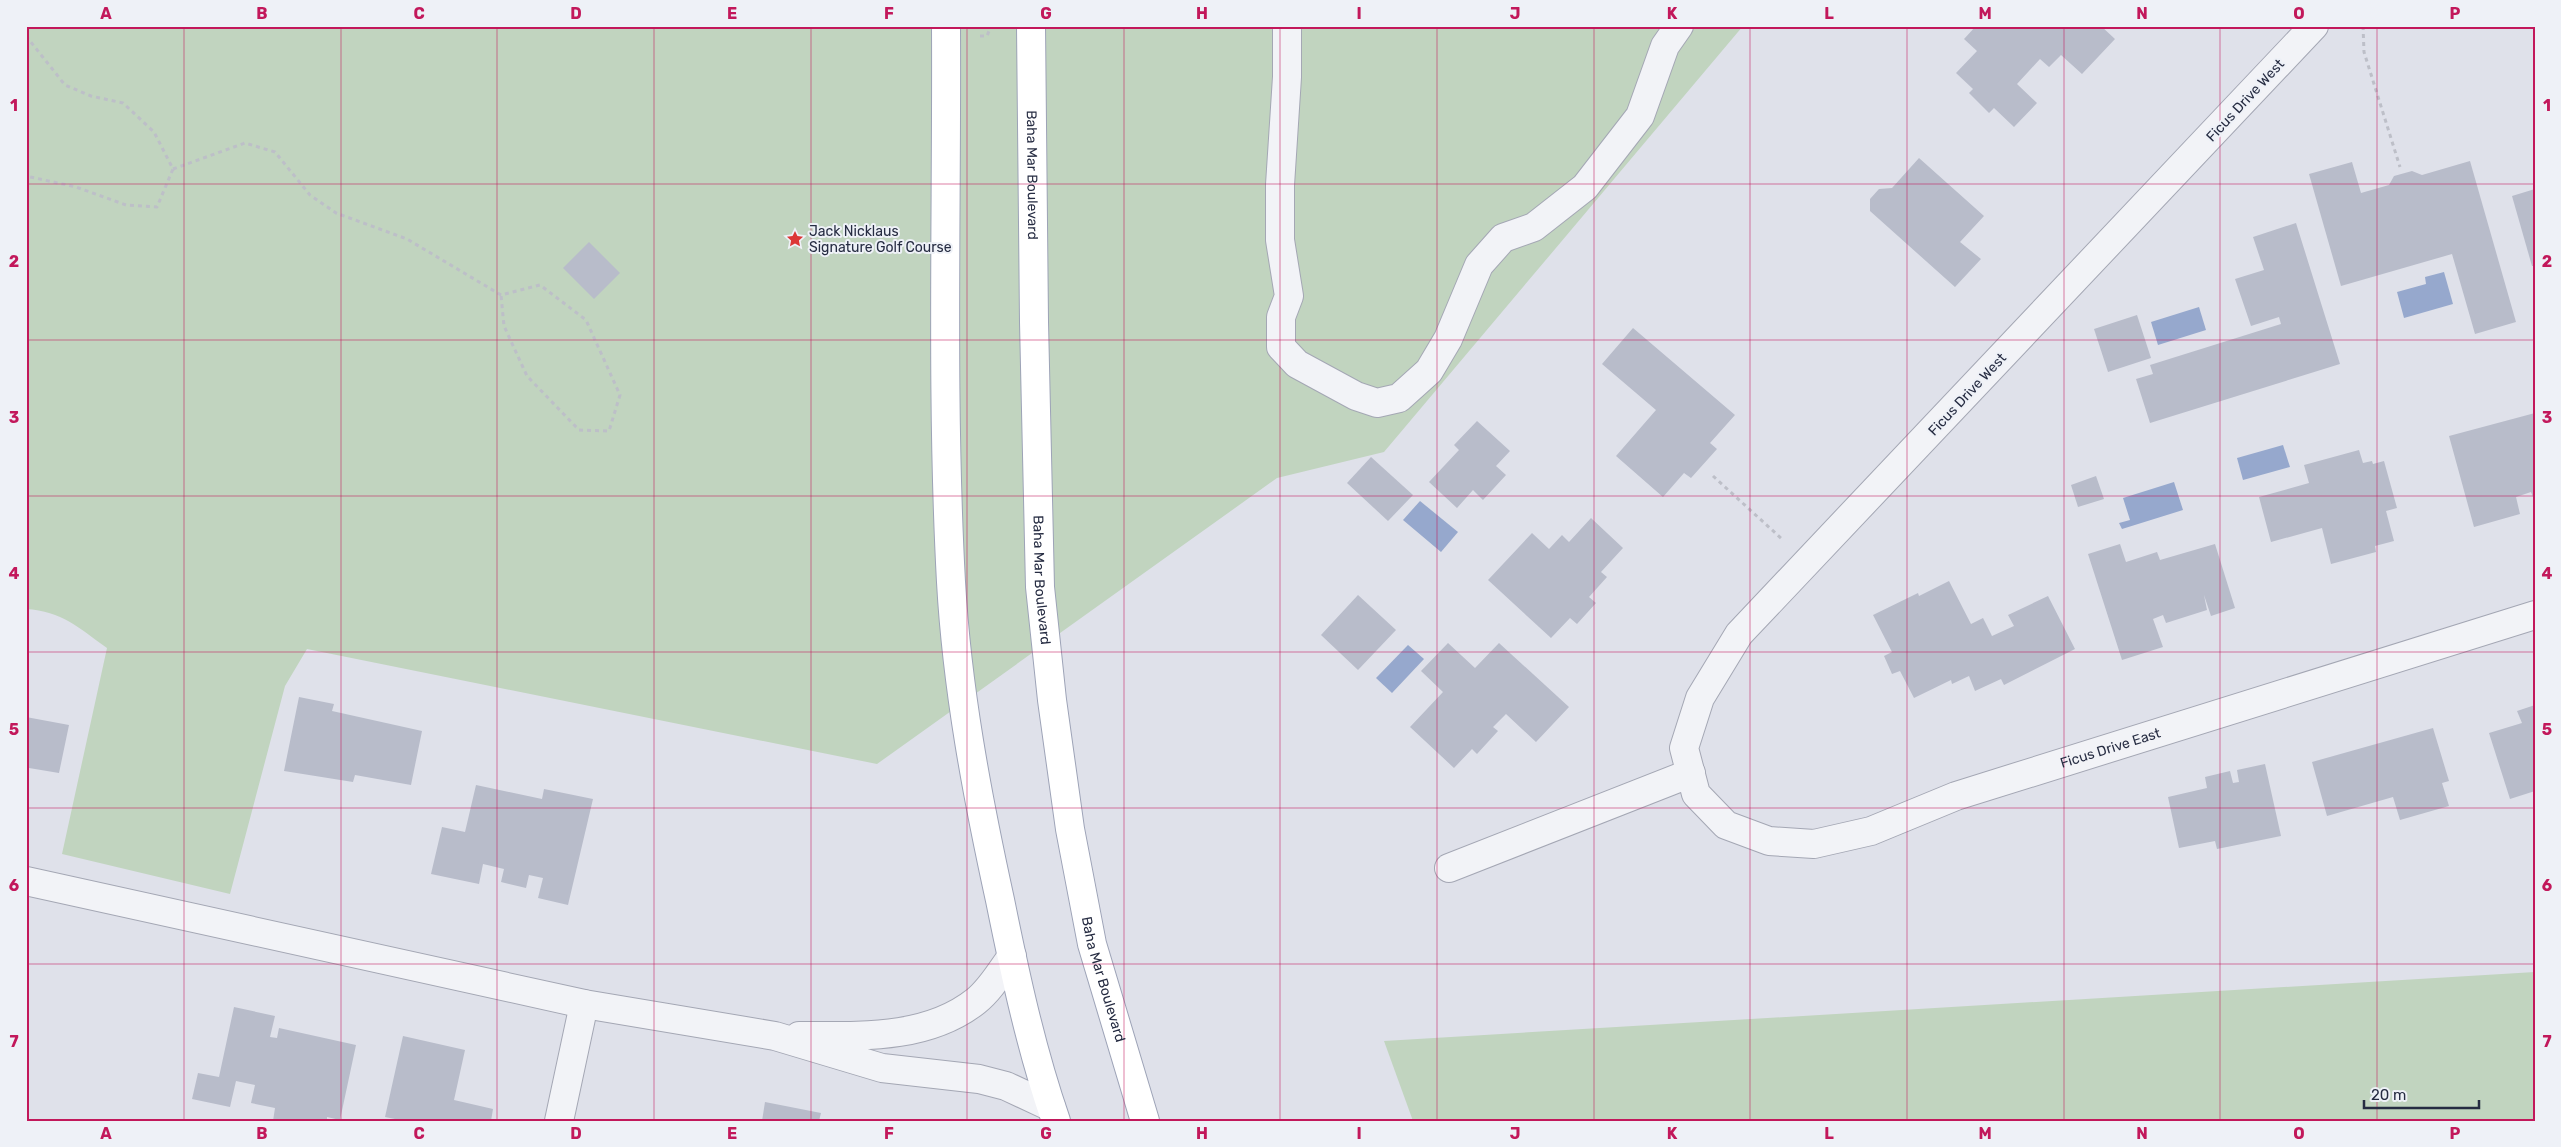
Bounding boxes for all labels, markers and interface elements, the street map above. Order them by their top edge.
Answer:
text: A [100,4,112,23]
text: B [256,4,268,23]
text: C [413,4,425,23]
text: D [570,4,582,23]
text: E [727,4,737,23]
text: F [884,4,894,23]
text: G [1040,4,1052,23]
text: H [1196,4,1208,23]
text: I [1356,4,1362,23]
text: J [1510,4,1520,23]
text: K [1667,4,1678,23]
text: L [1824,4,1834,23]
text: M [1978,4,1992,23]
text: N [2136,4,2148,23]
text: O [2293,4,2305,23]
text: P [2450,4,2461,23]
street label: Ficus Drive West [2203,55,2288,145]
text: 1 [10,96,18,115]
text: 1 [2543,96,2551,115]
street label: Baha Mar Boulevard [1023,110,1041,240]
place label: Jack Nicklaus Signature Golf Course [809,223,952,256]
place icon: Jack Nicklaus Signature Golf Course [785,229,805,249]
text: 2 [9,252,19,271]
text: 2 [2542,252,2552,271]
street label: Ficus Drive West [1925,349,2010,439]
text: 3 [9,408,19,427]
text: 3 [2542,408,2552,427]
street label: Baha Mar Boulevard [1029,515,1054,645]
text: 4 [9,564,20,583]
text: 4 [2542,564,2553,583]
text: 5 [9,720,19,739]
text: 5 [2542,720,2552,739]
street label: Ficus Drive East [2058,724,2163,772]
text: 6 [9,876,19,895]
text: 6 [2542,876,2552,895]
street label: Baha Mar Boulevard [1078,915,1129,1044]
text: 7 [9,1032,19,1051]
text: 7 [2542,1032,2552,1051]
scale bar [2364,1077,2478,1109]
text: 20 m [2371,1086,2406,1104]
text: A [100,1124,112,1143]
text: B [256,1124,268,1143]
text: C [413,1124,425,1143]
text: D [570,1124,582,1143]
text: E [727,1124,737,1143]
text: F [884,1124,894,1143]
text: G [1040,1124,1052,1143]
text: H [1196,1124,1208,1143]
text: I [1356,1124,1362,1143]
text: J [1510,1124,1520,1143]
text: K [1667,1124,1678,1143]
text: L [1824,1124,1834,1143]
text: M [1978,1124,1992,1143]
text: N [2136,1124,2148,1143]
text: O [2293,1124,2305,1143]
text: P [2450,1124,2461,1143]

